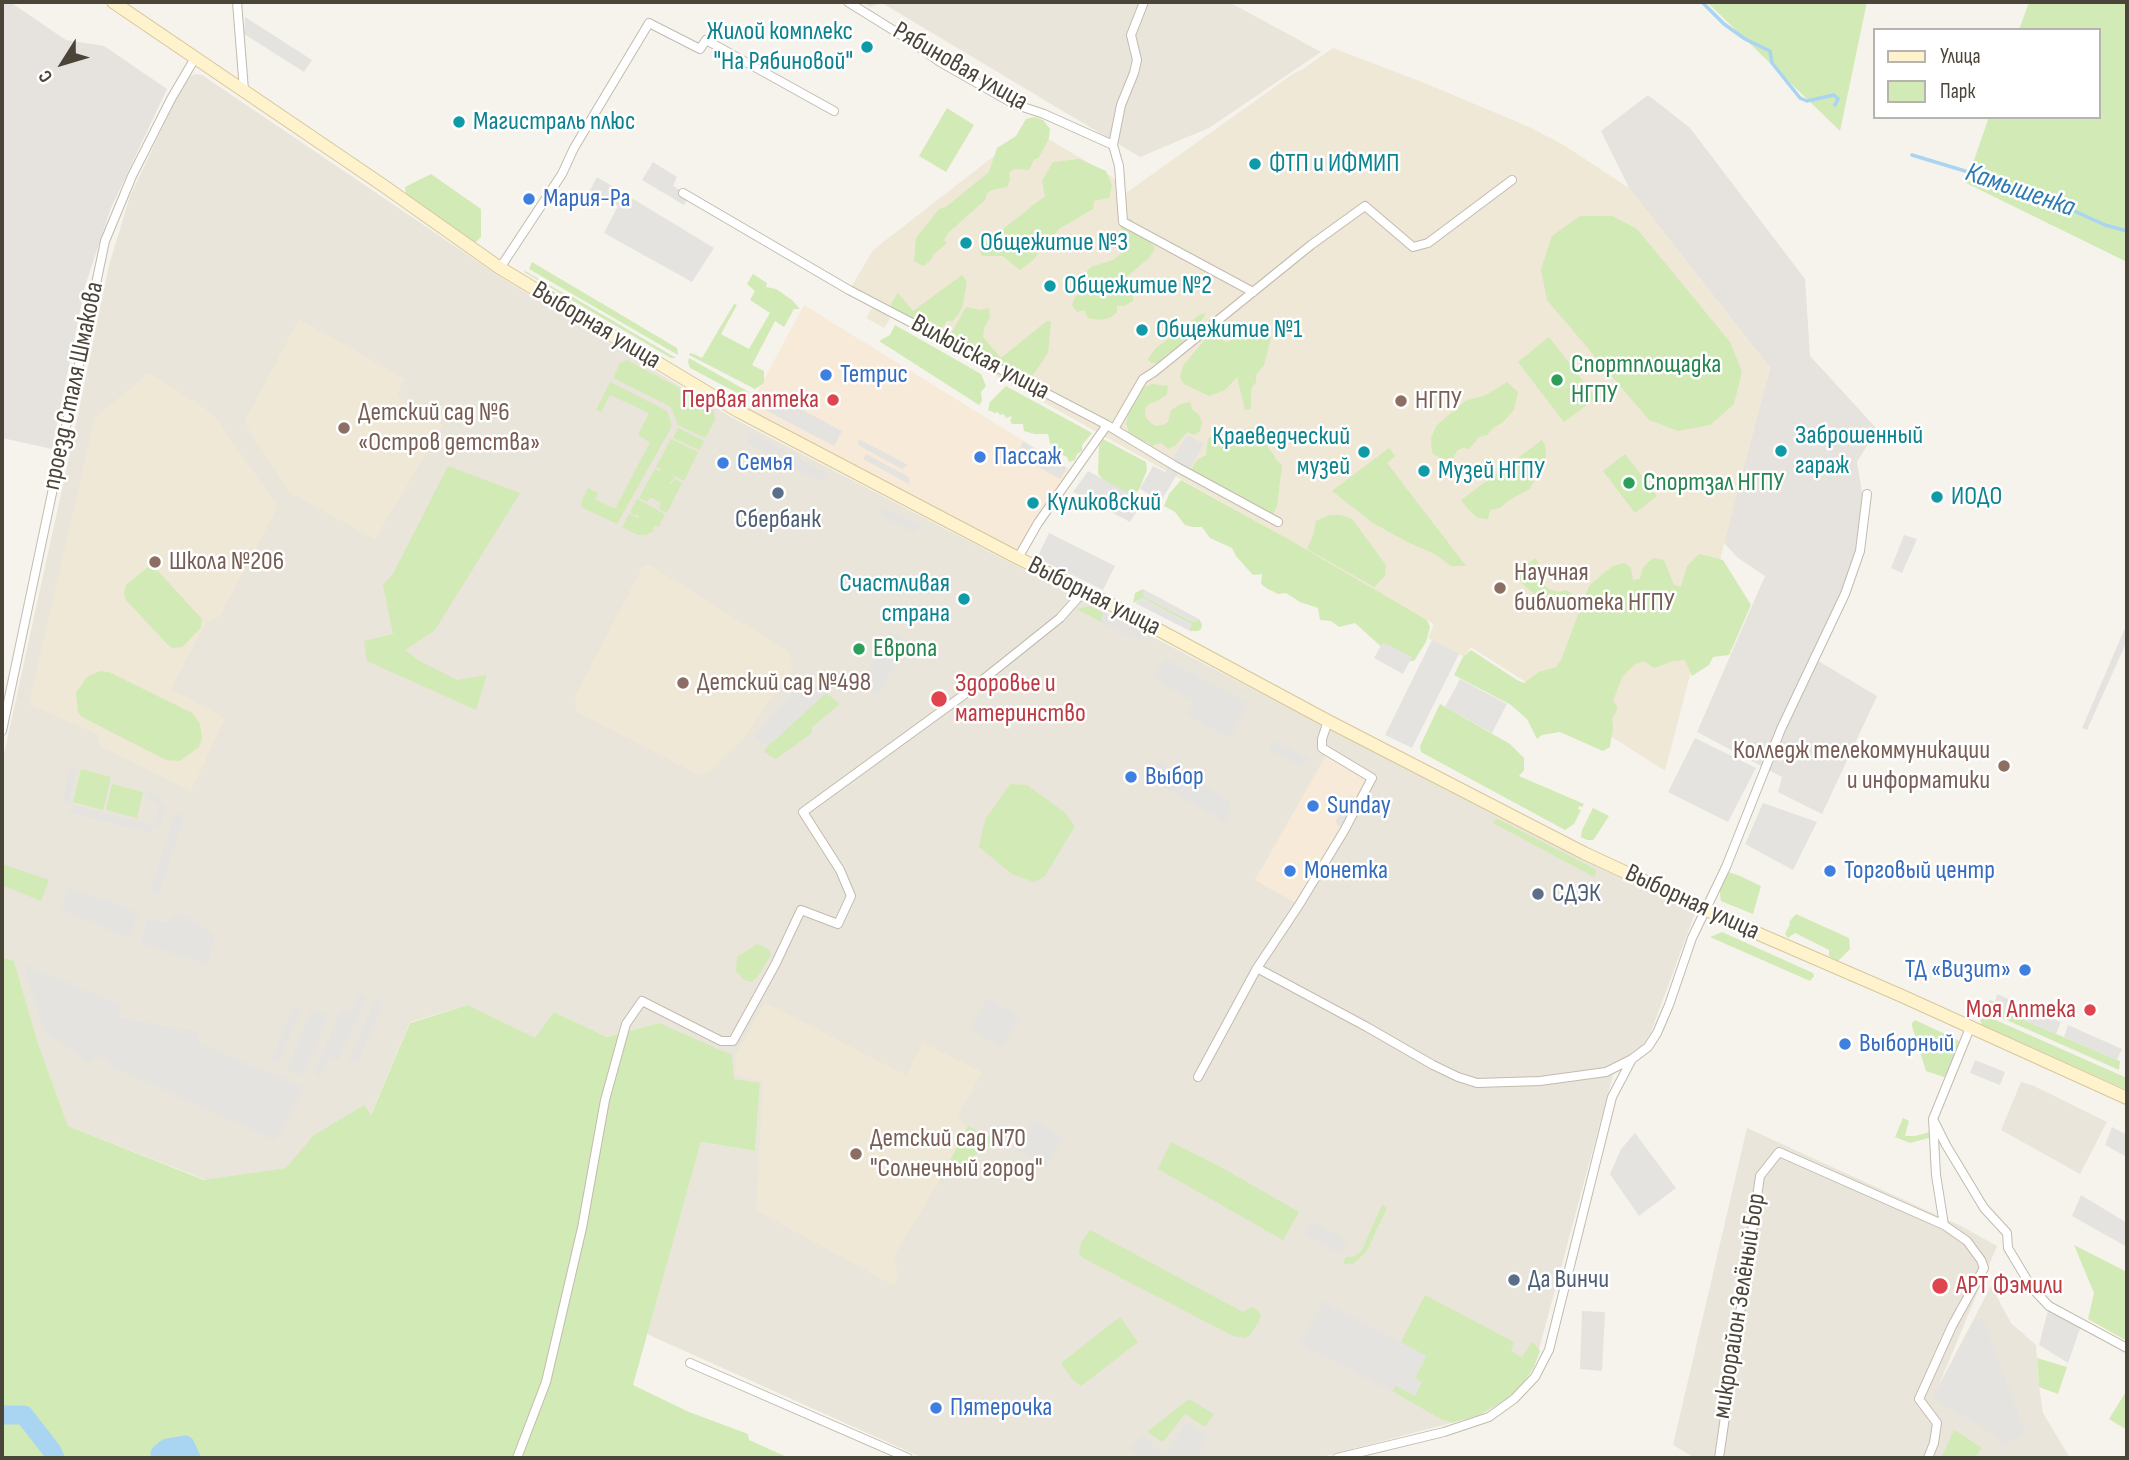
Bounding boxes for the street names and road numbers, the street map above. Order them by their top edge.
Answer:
street label: Рябиновая улица [887,16,1033,118]
street label: Выборная улица [526,275,666,377]
street label: проезд Сталя Шмакова [37,279,111,493]
street label: Вилюйская улица [905,308,1055,408]
street label: Выборная улица [1022,550,1166,644]
street label: Выборная улица [1620,858,1764,948]
street label: микрорайон Зелёный Бор [1707,1191,1773,1421]

